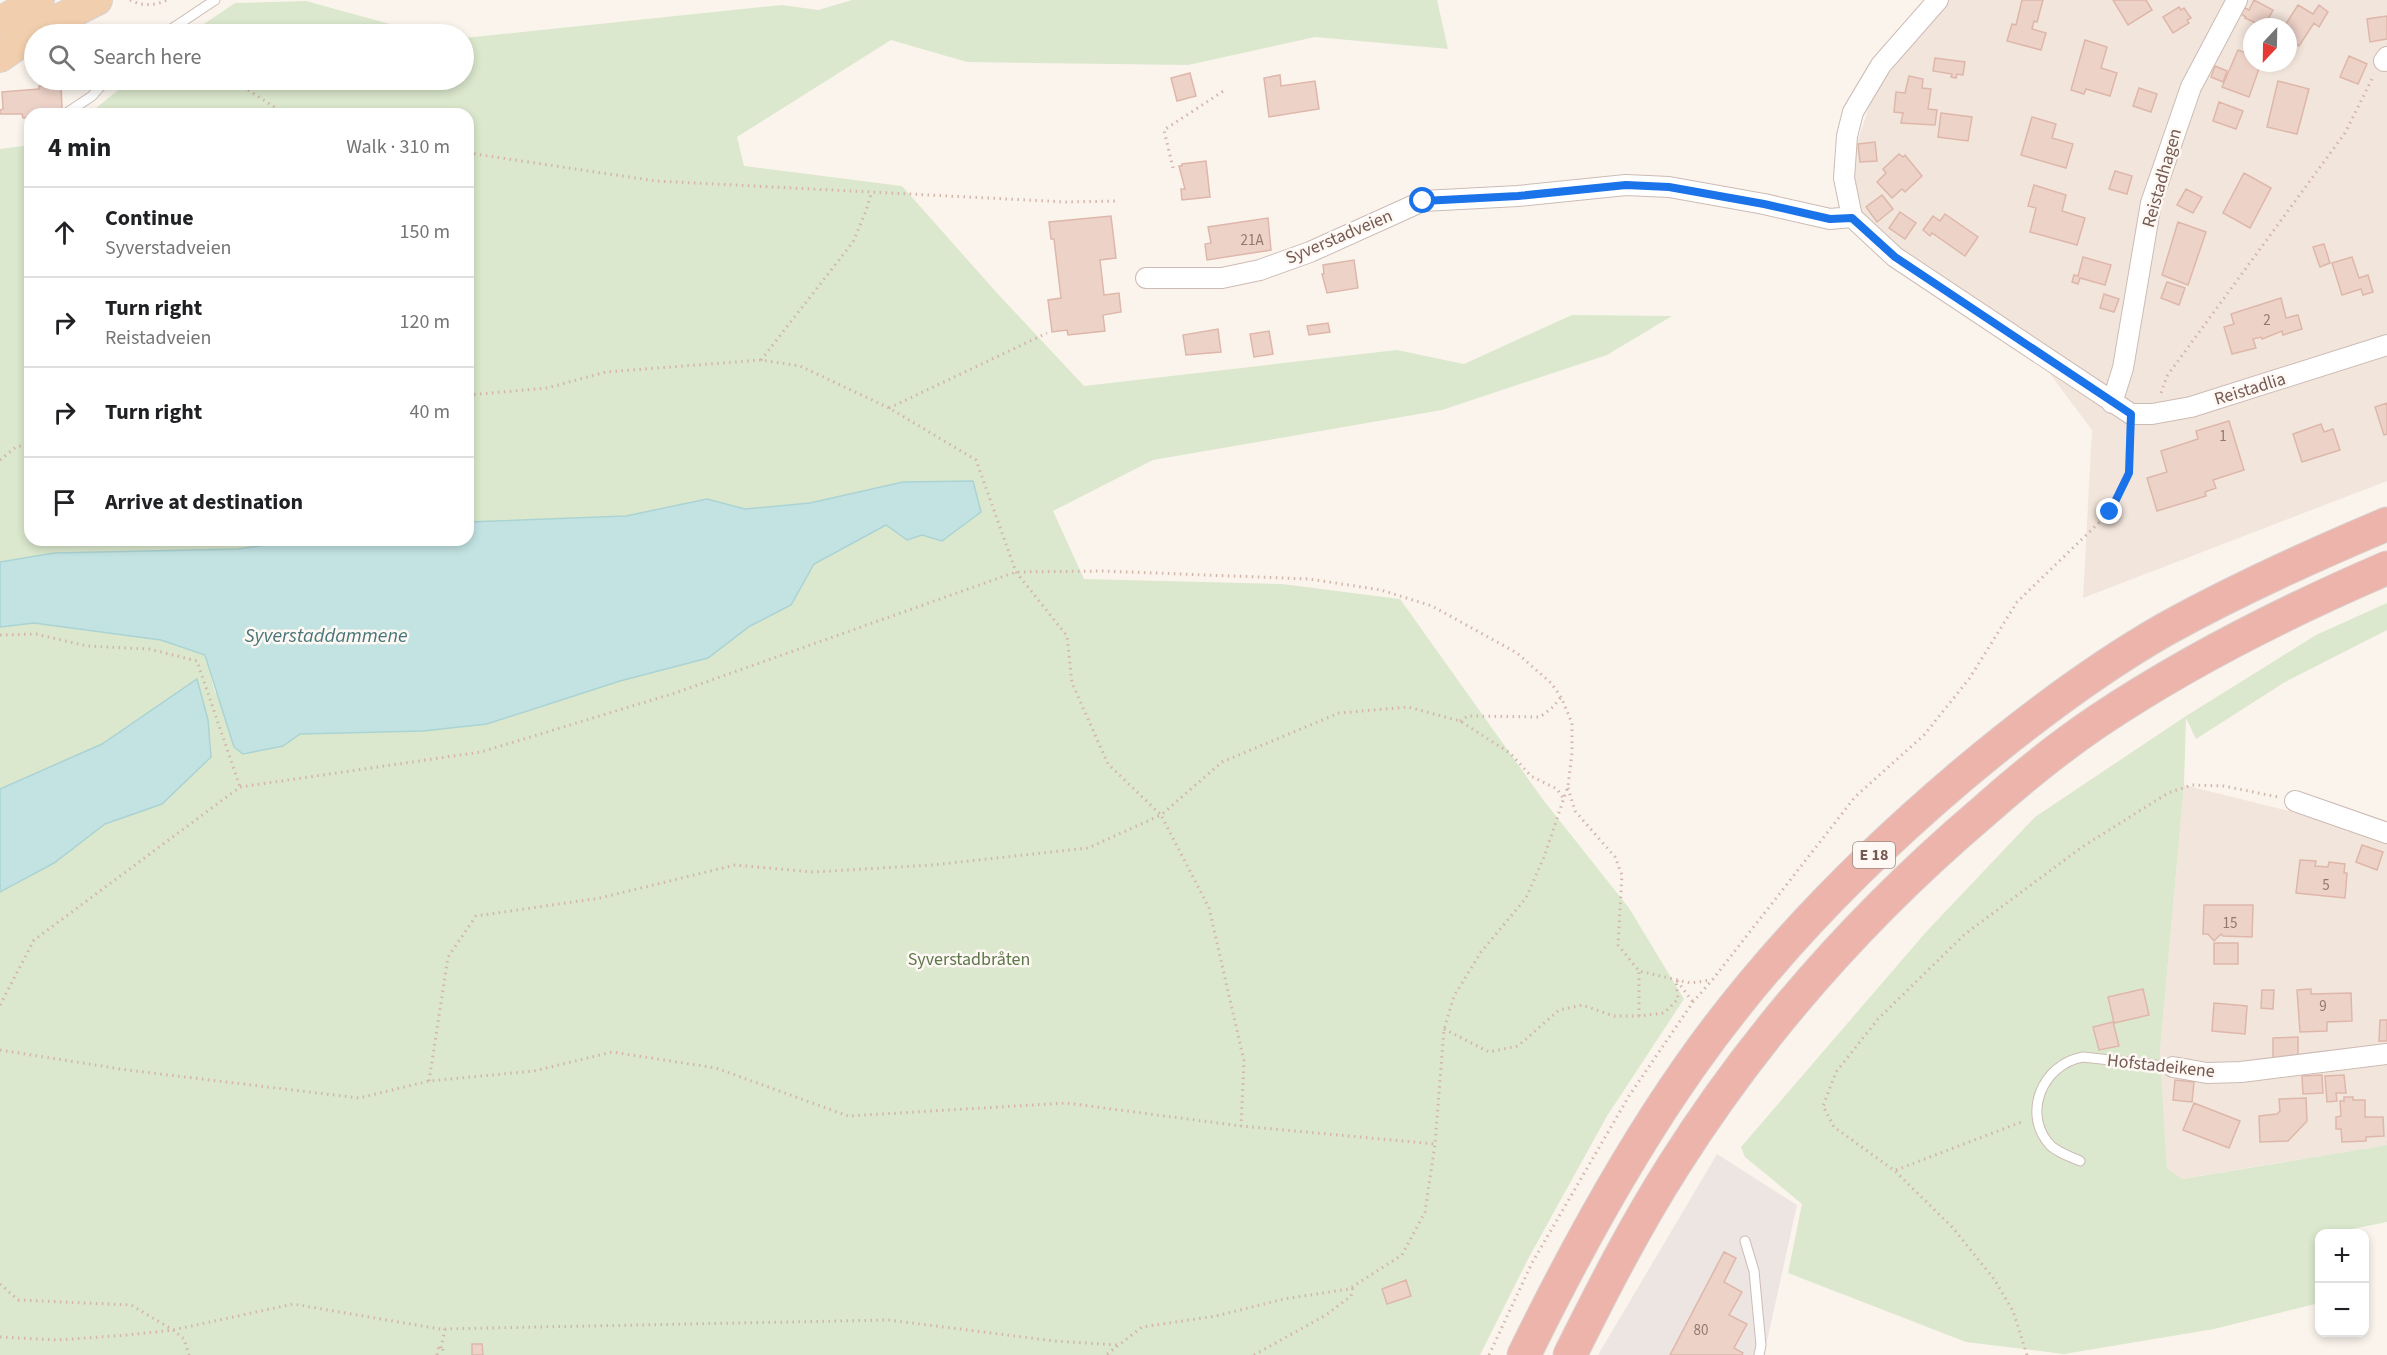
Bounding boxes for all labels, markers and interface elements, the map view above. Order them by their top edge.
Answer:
north arrow [2243,18,2297,72]
search box [24,24,474,90]
icon: search [45,41,78,74]
text: Search here [93,41,201,73]
street label: Reistadhagen [2136,126,2188,230]
text: 4 min [48,129,111,166]
text: Walk · 310 m [346,133,450,161]
route start [1409,187,1435,213]
text: Continue [105,202,194,234]
street label: Syverstadveien [1282,203,1396,271]
icon: ahead [48,216,81,249]
text: 150 m [400,218,450,246]
house number: 21A [1240,230,1264,251]
text: Syverstadveien [105,234,232,262]
text: Turn right [105,292,202,324]
icon: right [48,306,81,339]
text: 120 m [400,308,450,336]
house number: 2 [2263,310,2271,331]
text: Reistadveien [105,324,211,352]
street label: Reistadlia [2211,366,2289,412]
icon: right [48,396,81,429]
text: Turn right [105,396,202,428]
text: 40 m [410,398,450,426]
house number: 1 [2219,426,2227,447]
icon: arrive [48,486,81,519]
text: Arrive at destination [105,486,303,518]
route end [2096,498,2122,524]
water label: Syverstaddammene [244,622,408,650]
road number: E 18 [1853,842,1895,868]
house number: 5 [2322,875,2330,896]
house number: 15 [2223,913,2237,934]
park label: Syverstadbråten [908,947,1030,972]
house number: 9 [2319,996,2327,1017]
street label: Hofstadeikene [2106,1048,2216,1084]
map controls [2315,1229,2369,1337]
button: + [2315,1229,2369,1283]
button: − [2315,1283,2369,1337]
house number: 80 [1694,1320,1708,1341]

